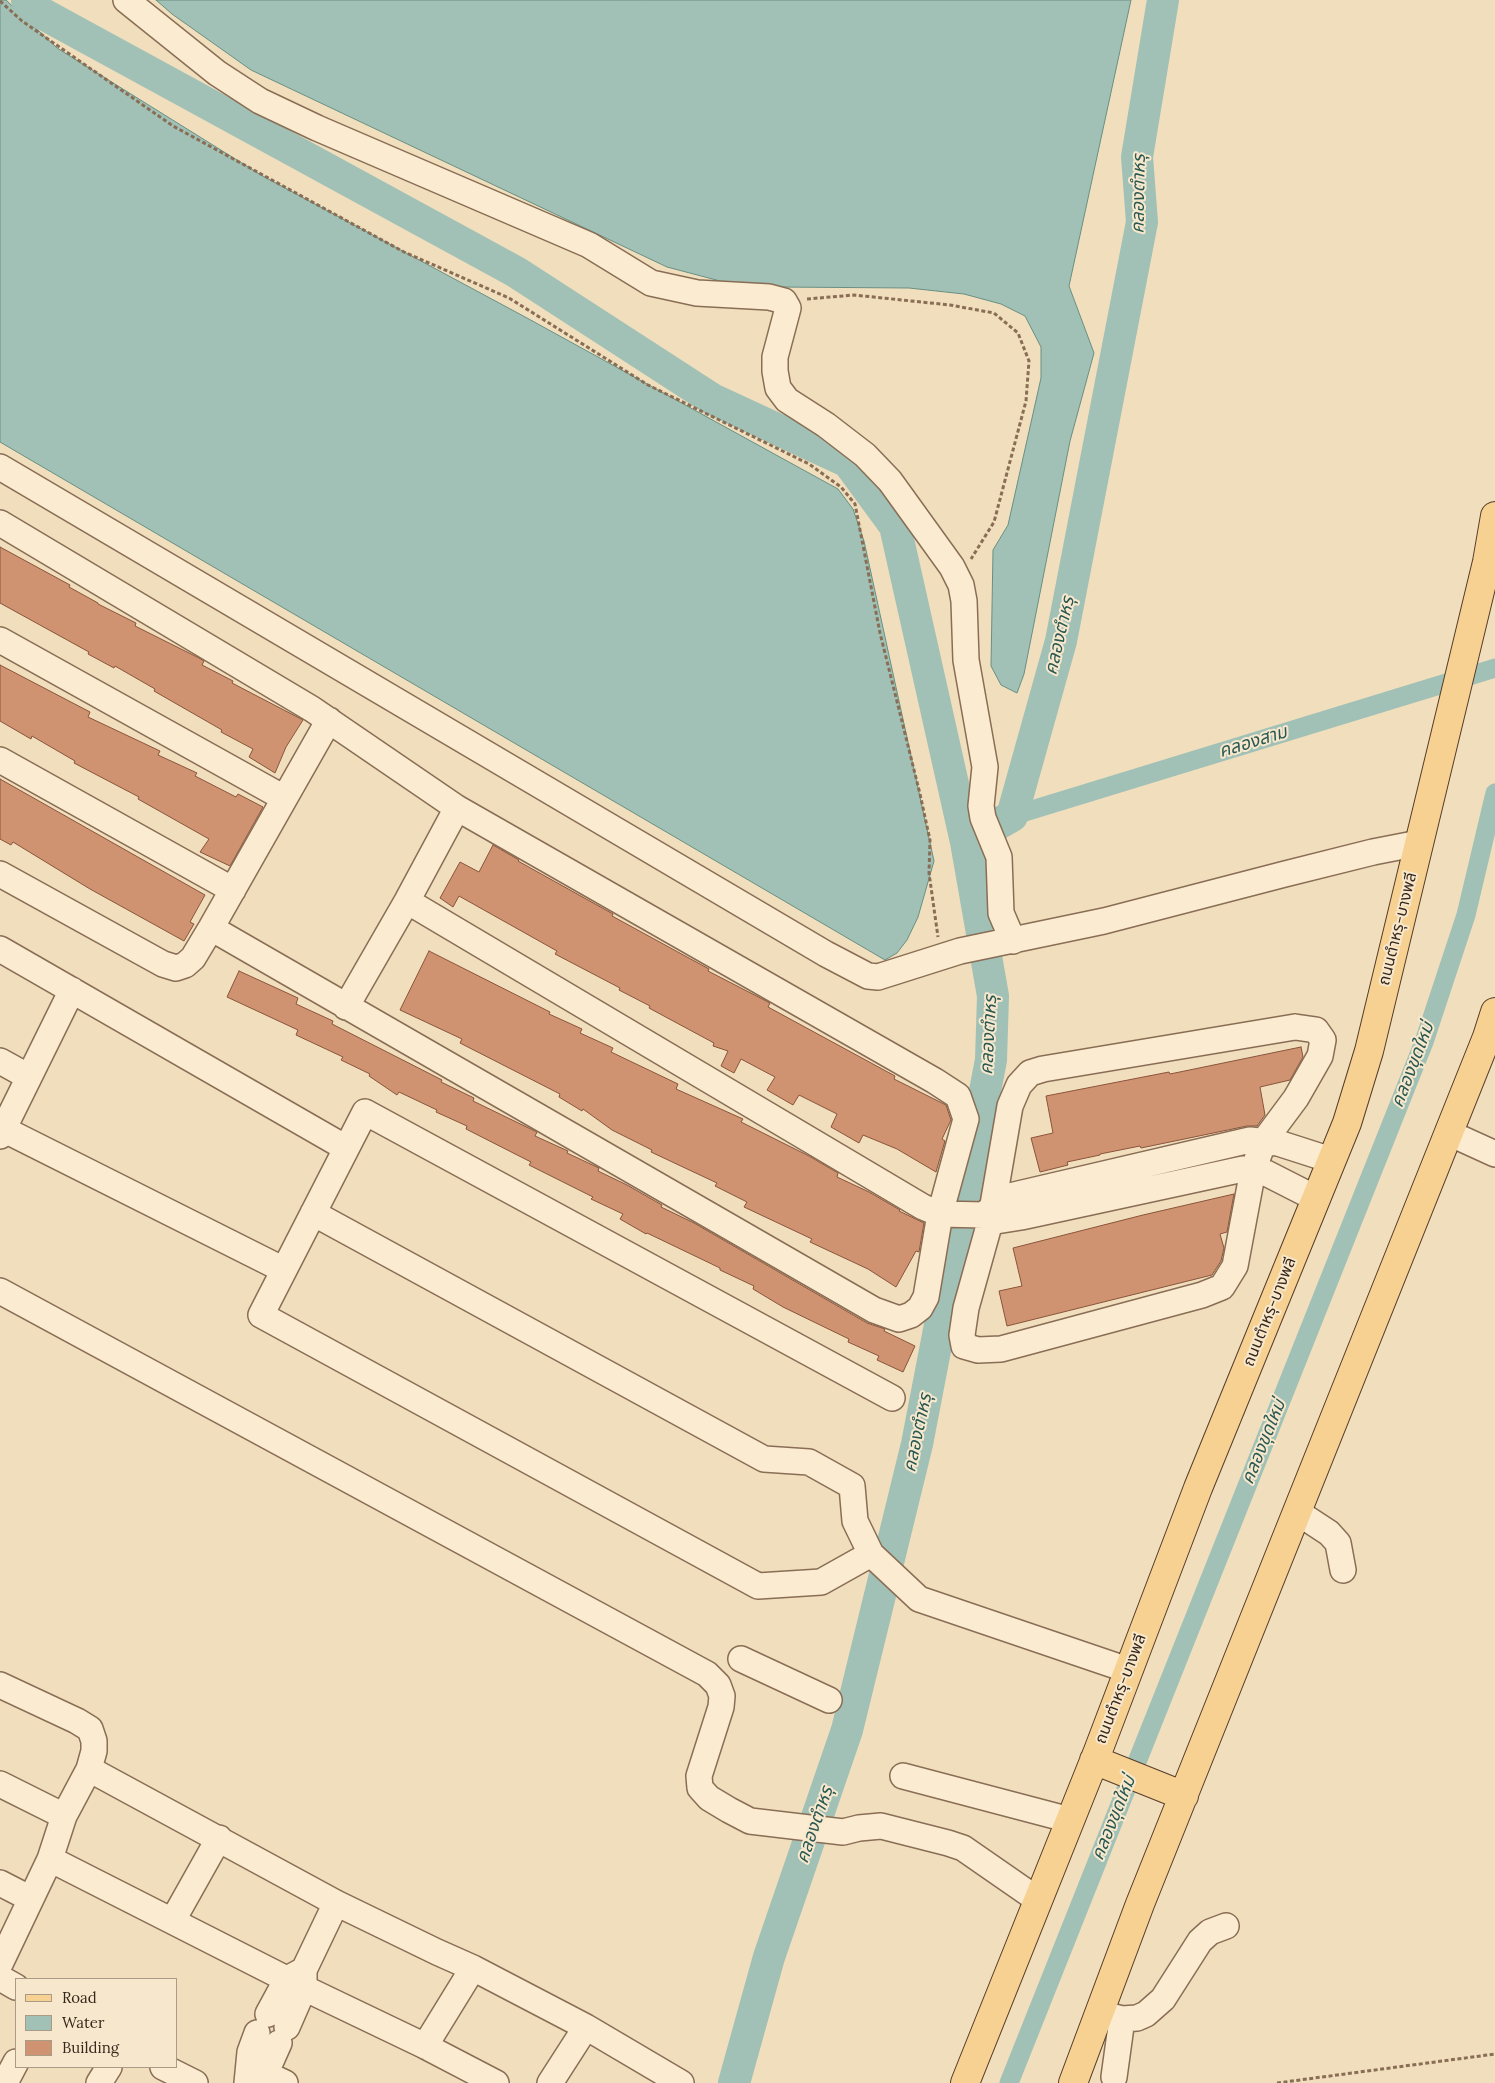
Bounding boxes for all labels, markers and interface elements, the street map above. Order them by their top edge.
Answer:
water label: คลองตำหรุ [1128,154,1150,234]
water label: คลองตำหรุ [1041,595,1079,677]
water label: คลองสาม [1216,721,1290,763]
street label: ถนนตำหรุ-บางพลี [1375,870,1421,988]
water label: คลองตำหรุ [976,995,1002,1075]
water label: คลองขุดใหม่ [1387,1020,1439,1110]
street label: ถนนตำหรุ-บางพลี [1239,1255,1301,1369]
water label: คลองตำหรุ [899,1392,937,1474]
water label: คลองขุดใหม่ [1237,1397,1291,1487]
street label: ถนนตำหรุ-บางพลี [1091,1631,1151,1747]
water label: คลองขุดใหม่ [1087,1773,1141,1863]
water label: คลองตำหรุ [792,1784,838,1866]
legend [15,1978,178,2068]
text: Road [62,1988,97,2007]
text: Water [62,2013,104,2032]
text: Building [62,2038,119,2057]

